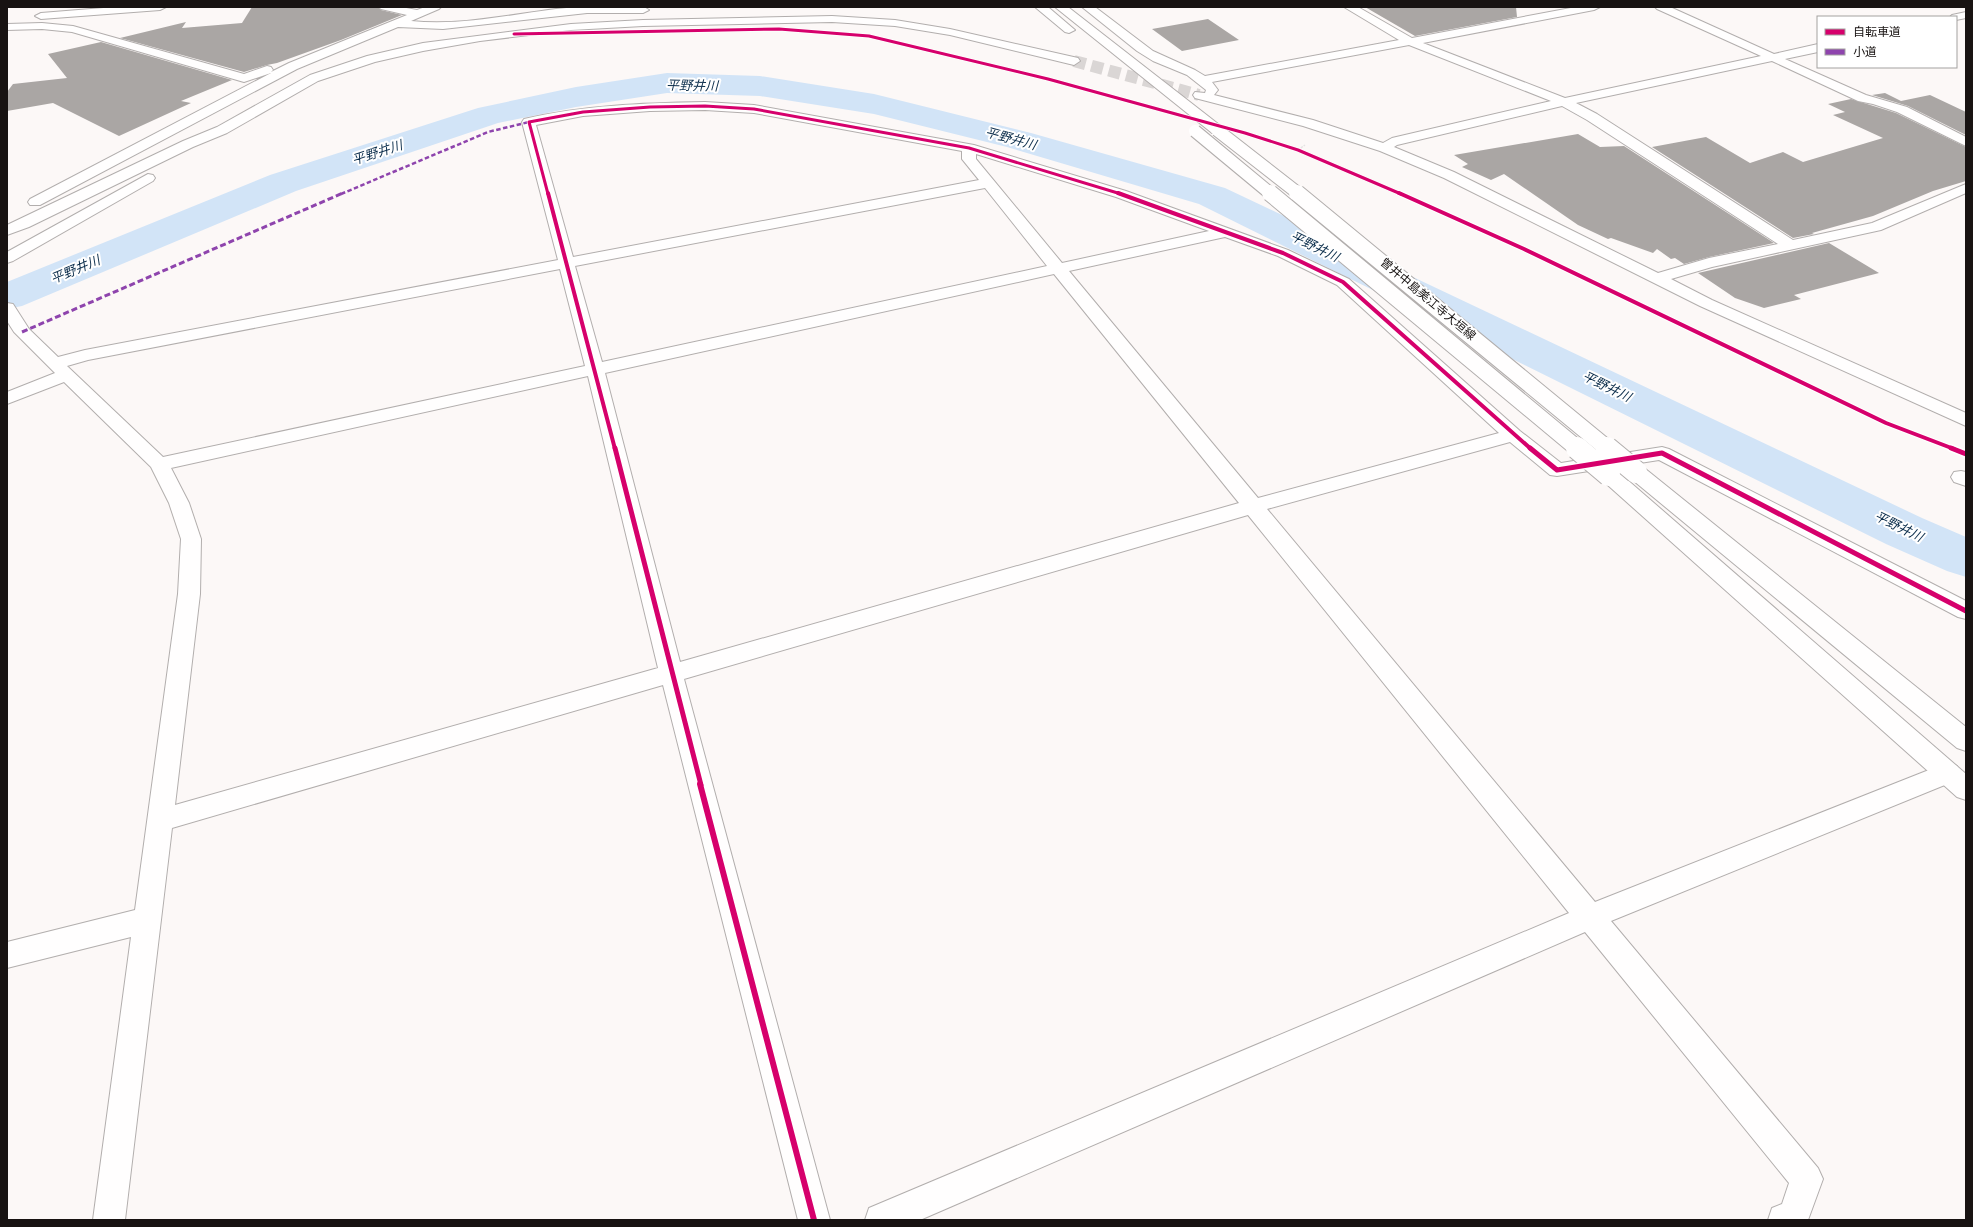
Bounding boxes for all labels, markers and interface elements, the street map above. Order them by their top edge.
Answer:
legend [1817,16,1957,68]
text: 自転車道 [1853,24,1901,39]
text: 小道 [1853,44,1877,59]
water label: 平野井川 [666,77,720,94]
water label: 平野井川 [984,124,1040,154]
water label: 平野井川 [350,136,406,169]
water label: 平野井川 [1288,227,1344,266]
water label: 平野井川 [48,251,104,287]
street label: 曽井中島美江寺大垣線 [1378,254,1479,343]
water label: 平野井川 [1580,367,1636,406]
water label: 平野井川 [1872,507,1928,546]

